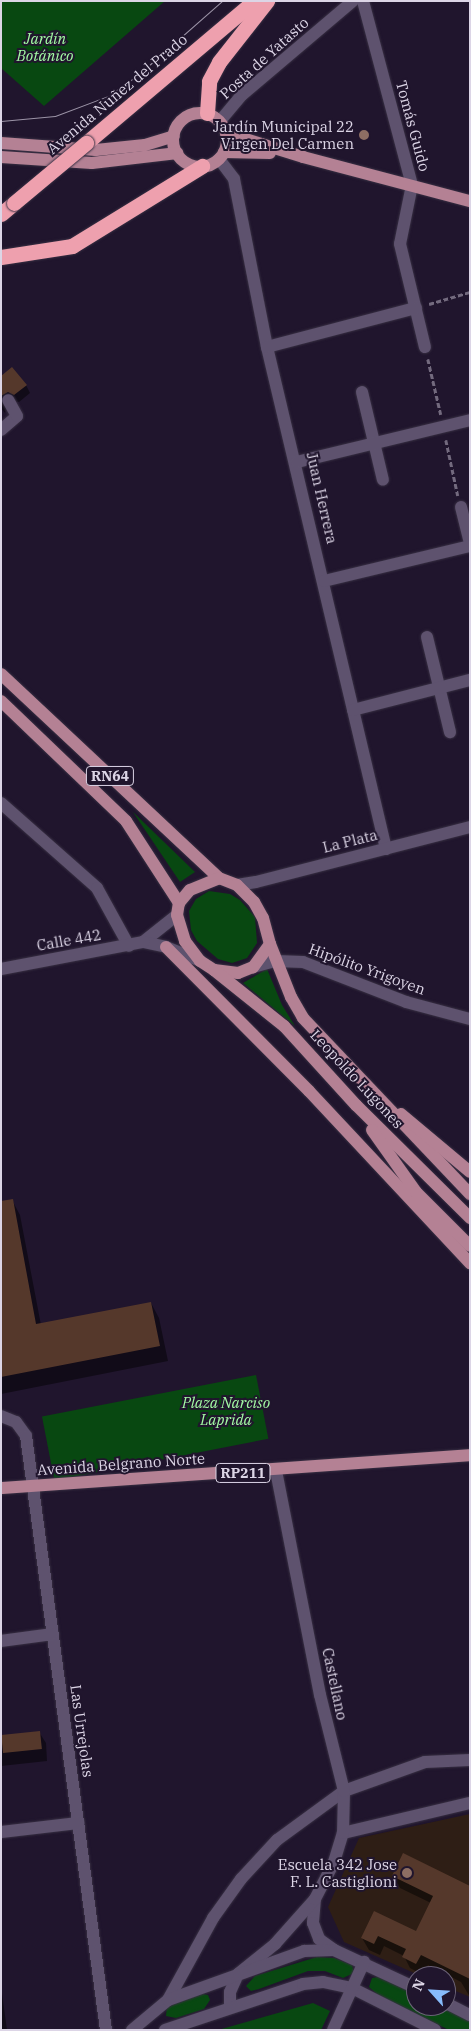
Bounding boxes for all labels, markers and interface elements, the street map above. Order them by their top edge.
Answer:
street label: Posta de Yatasto [216,13,312,103]
park label: Jardín Botánico [17,29,73,64]
street label: Avenida Nuñez del Prado [43,30,191,158]
street label: Tomás Guido [392,79,434,173]
place label: Jardín Municipal 22 Virgen Del Carmen [213,117,354,152]
marker: Jardín Municipal 22 Virgen Del Carmen [358,129,370,141]
street label: Juan Herrera [303,451,341,545]
road number: RN64 [85,764,135,788]
street label: La Plata [321,825,379,857]
street label: Calle 442 [35,925,103,955]
street label: Hipólito Yrigoyen [306,940,428,998]
street label: Leopoldo Lugones [307,1026,407,1132]
park label: Plaza Narciso Laprida [182,1393,270,1428]
street label: Avenida Belgrano Norte [36,1449,206,1479]
road number: RP211 [214,1462,272,1485]
street label: Castellano [319,1646,351,1722]
street label: Las Urrejolas [67,1684,97,1778]
place label: Escuela 342 Jose F. L. Castiglioni [278,1855,397,1890]
marker: Escuela 342 Jose F. L. Castiglioni [401,1867,413,1879]
north arrow [406,1966,456,2016]
text: N [408,1976,429,1994]

